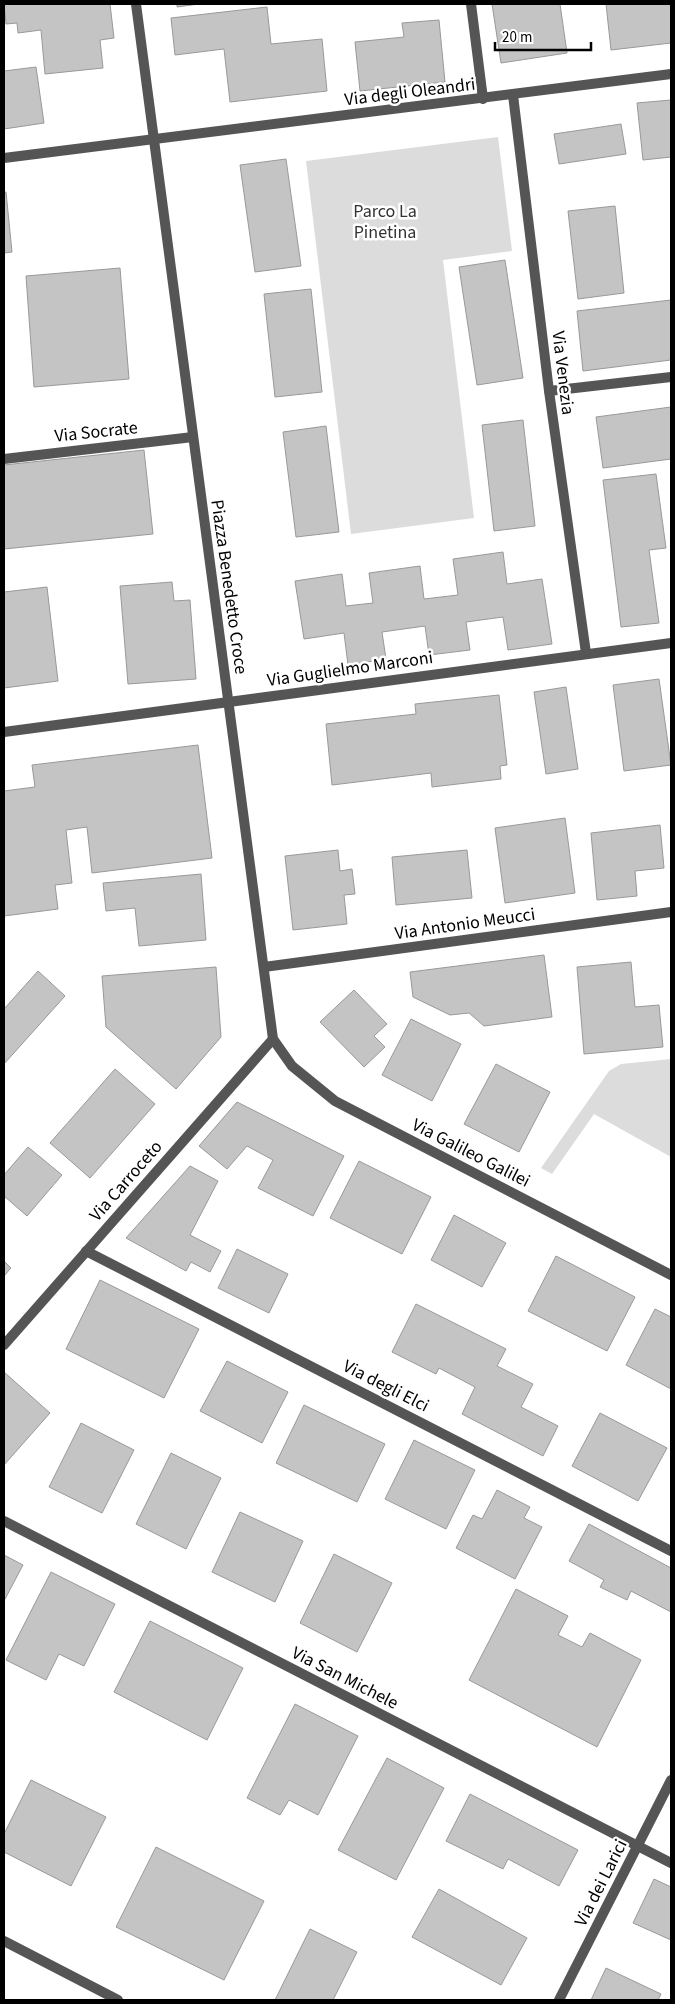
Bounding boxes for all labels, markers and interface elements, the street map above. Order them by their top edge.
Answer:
scale bar [495,20,591,52]
text: 20 m [502,27,532,48]
street label: Via degli Oleandri [343,72,477,112]
park label: Parco La Pinetina [353,199,417,245]
street label: Via Venezia [545,330,581,416]
street label: Via Socrate [53,415,139,449]
street label: Piazza Benedetto Croce [204,498,254,676]
street label: Via Guglielmo Marconi [265,645,435,693]
street label: Via Antonio Meucci [393,902,537,946]
street label: Via Galileo Galilei [408,1112,534,1194]
street label: Via Carroceto [84,1135,168,1227]
street label: Via degli Elci [339,1354,433,1418]
street label: Via San Michele [287,1640,403,1716]
street label: Via dei Larici [568,1835,634,1931]

